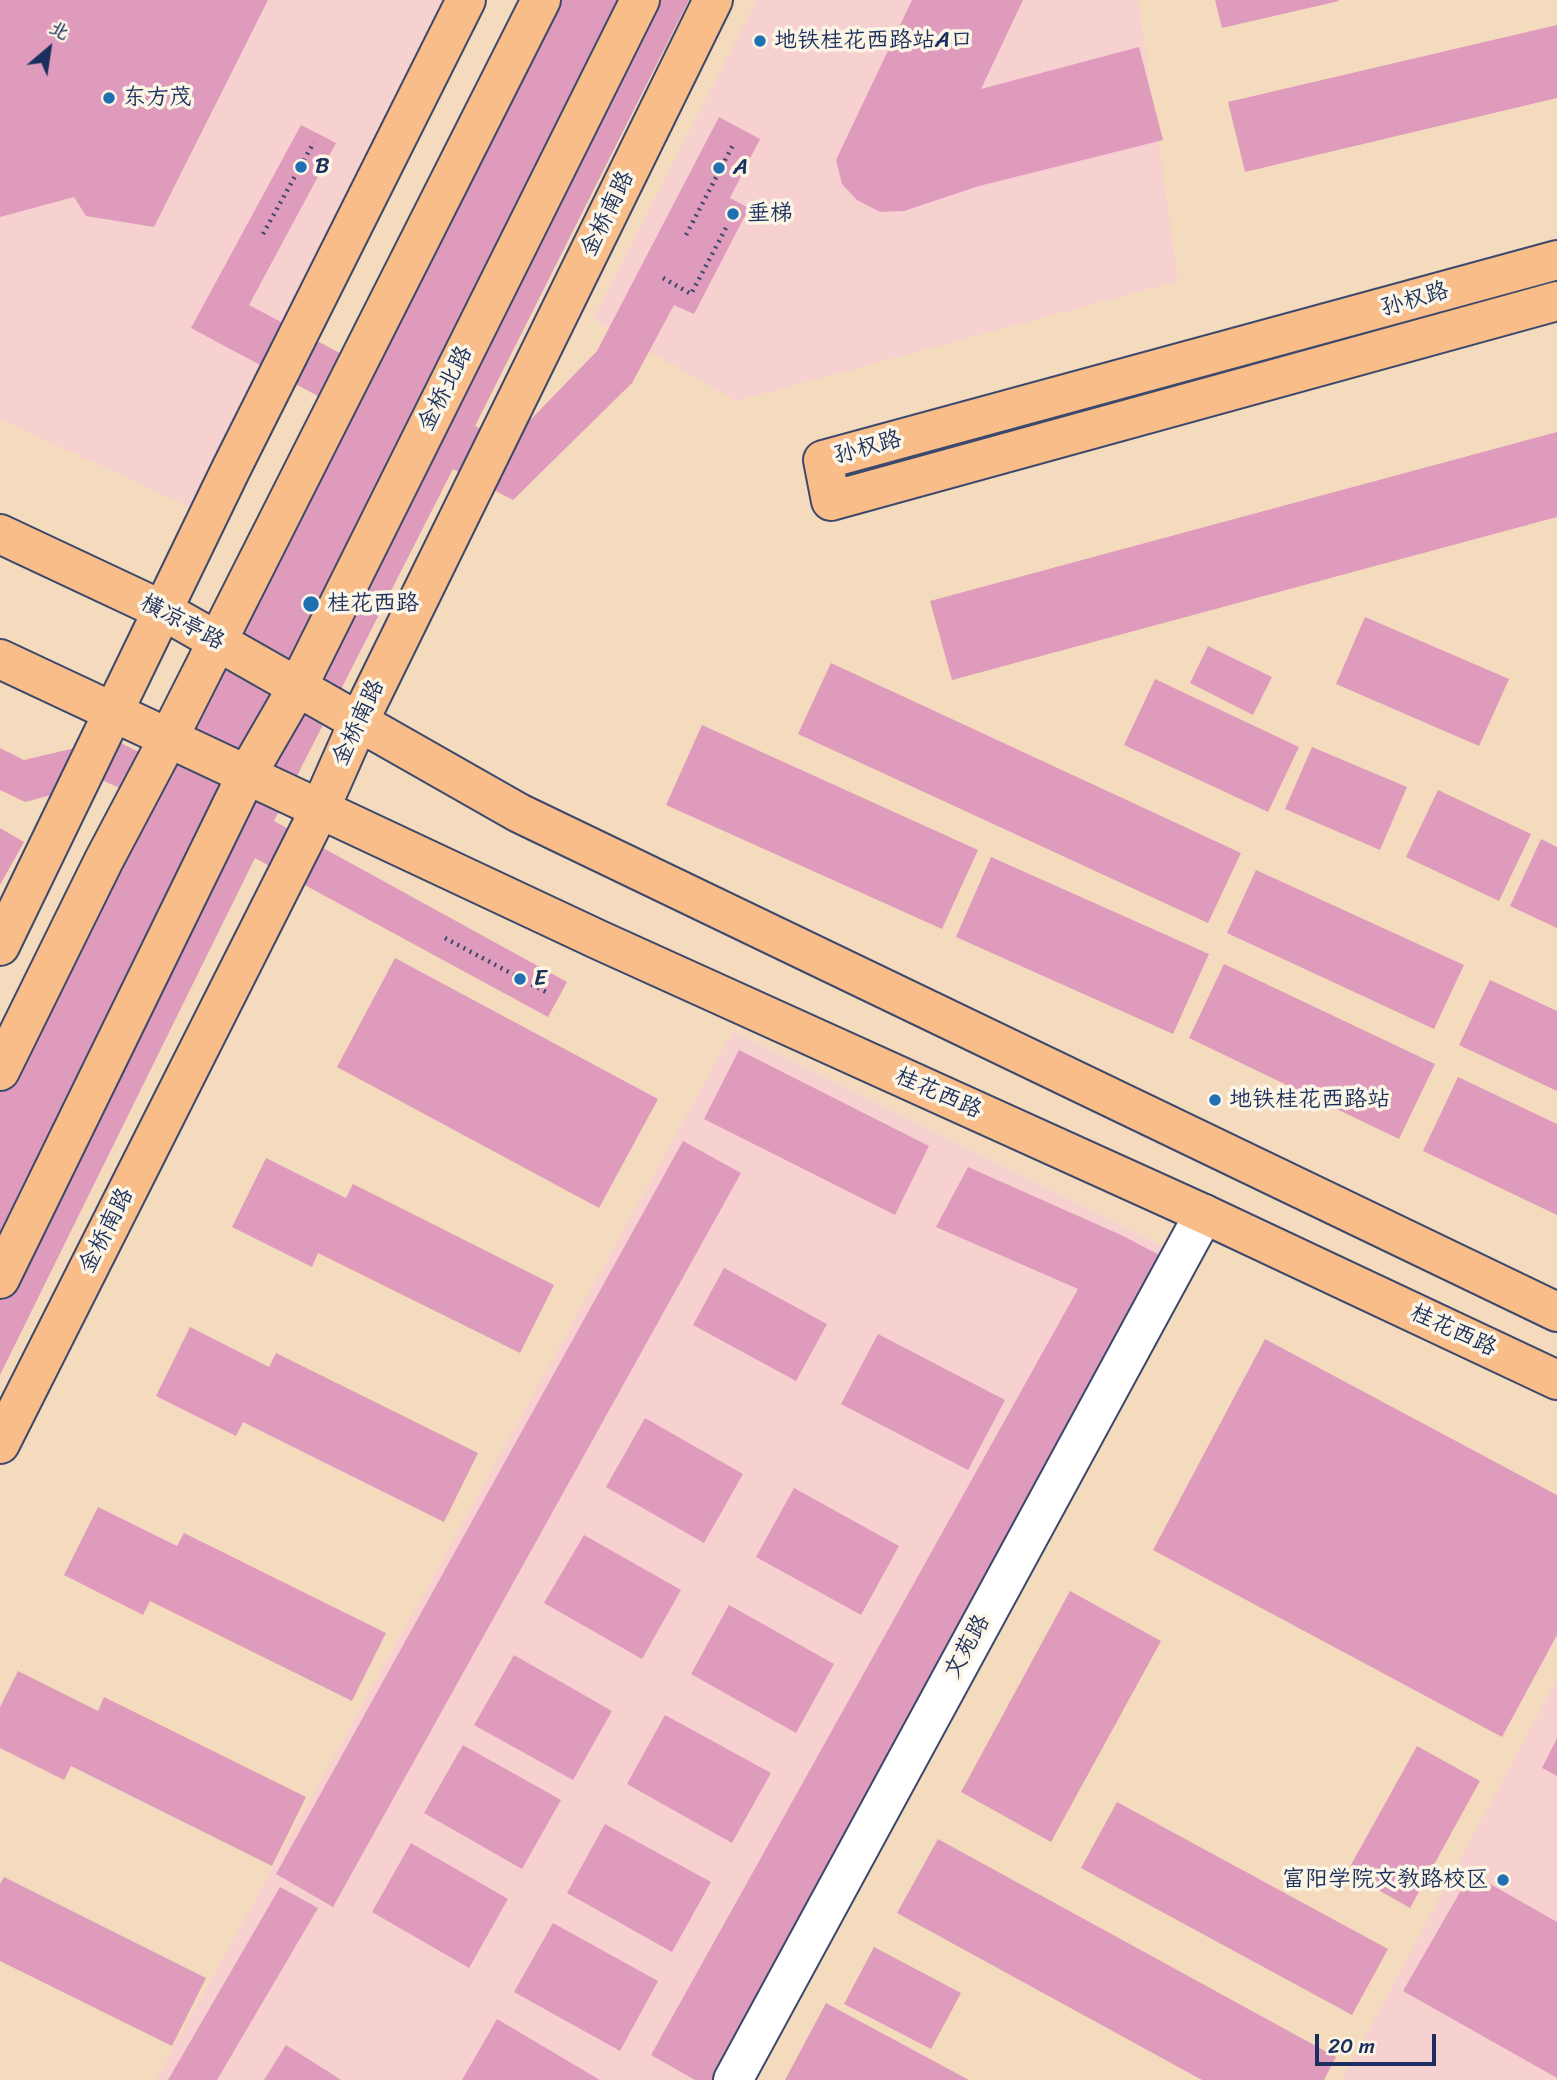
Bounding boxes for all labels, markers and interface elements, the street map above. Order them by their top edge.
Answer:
text: 北 [43,11,76,49]
north arrow [14,14,84,84]
place label: 地铁桂花西路站A口 [774,27,973,55]
marker: 地铁桂花西路站A口 [752,33,768,49]
place label: 东方茂 [123,84,192,112]
marker: 东方茂 [101,90,117,106]
place label: B [315,153,330,181]
place label: A [733,154,748,182]
marker: B [293,159,309,175]
marker: A [711,160,727,176]
street label: 金桥南路 [575,167,641,261]
place label: 垂梯 [747,200,793,228]
marker: 垂梯 [725,206,741,222]
street label: 孙权路 [1378,277,1452,323]
street label: 金桥北路 [413,342,479,436]
street label: 孙权路 [831,426,905,470]
street label: 横凉亭路 [135,589,229,657]
place label: 桂花西路 [327,590,419,618]
marker: 桂花西路 [301,594,321,614]
street label: 金桥南路 [327,675,391,771]
place label: E [534,965,547,993]
marker: E [512,971,528,987]
street label: 桂花西路 [890,1063,986,1125]
place label: 地铁桂花西路站 [1229,1086,1390,1114]
marker: 地铁桂花西路站 [1207,1092,1223,1108]
street label: 金桥南路 [74,1184,140,1278]
street label: 桂花西路 [1405,1299,1501,1363]
street label: 文苑路 [939,1610,997,1684]
place label: 富阳学院文教路校区 [1282,1866,1489,1894]
marker: 富阳学院文教路校区 [1495,1872,1511,1888]
scale bar [1319,2021,1440,2064]
text: 20 m [1328,2027,1375,2065]

